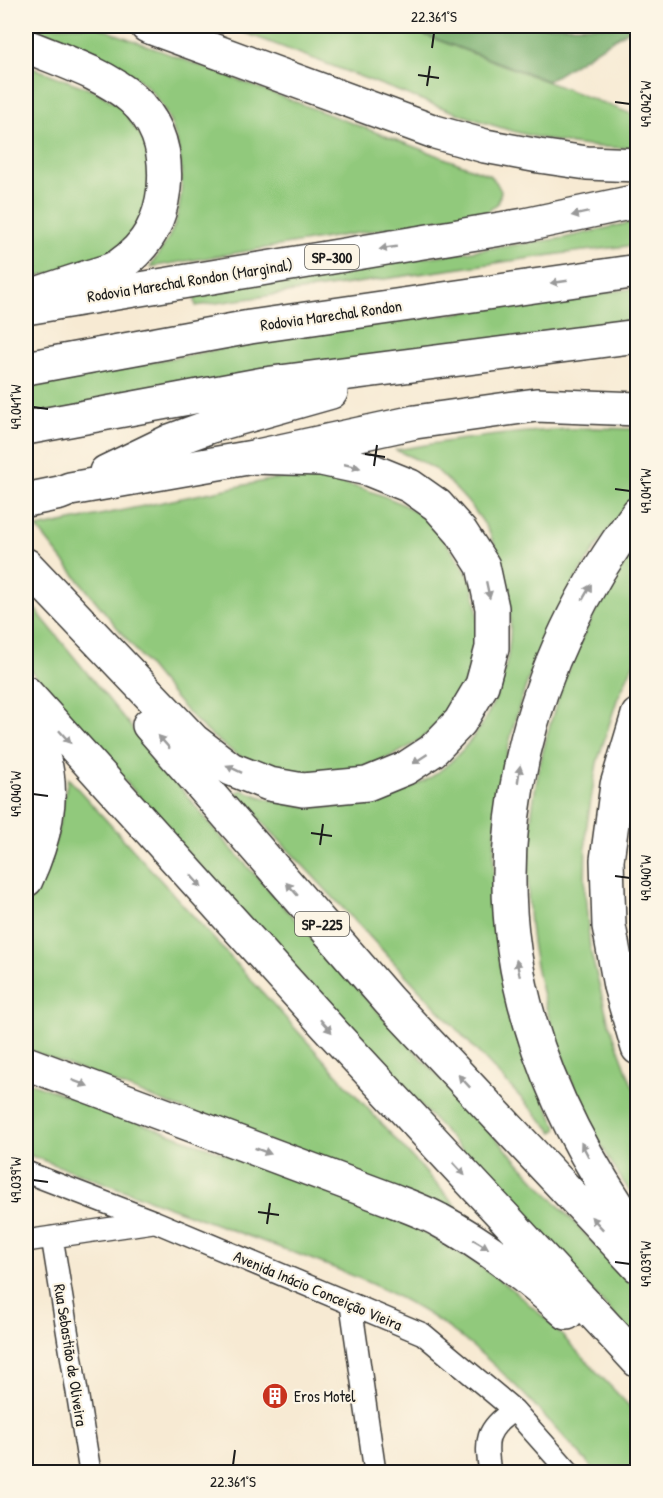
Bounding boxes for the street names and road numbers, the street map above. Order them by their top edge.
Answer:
road number: SP-300 [305,245,359,269]
street label: Rodovia Marechal Rondon (Marginal) [86,253,294,307]
street label: Rodovia Marechal Rondon [259,294,403,336]
road number: SP-225 [295,912,349,936]
street label: Avenida Inácio Conceição Vieira [230,1245,406,1335]
street label: Rua Sebastião de Oliveira [49,1282,93,1428]

